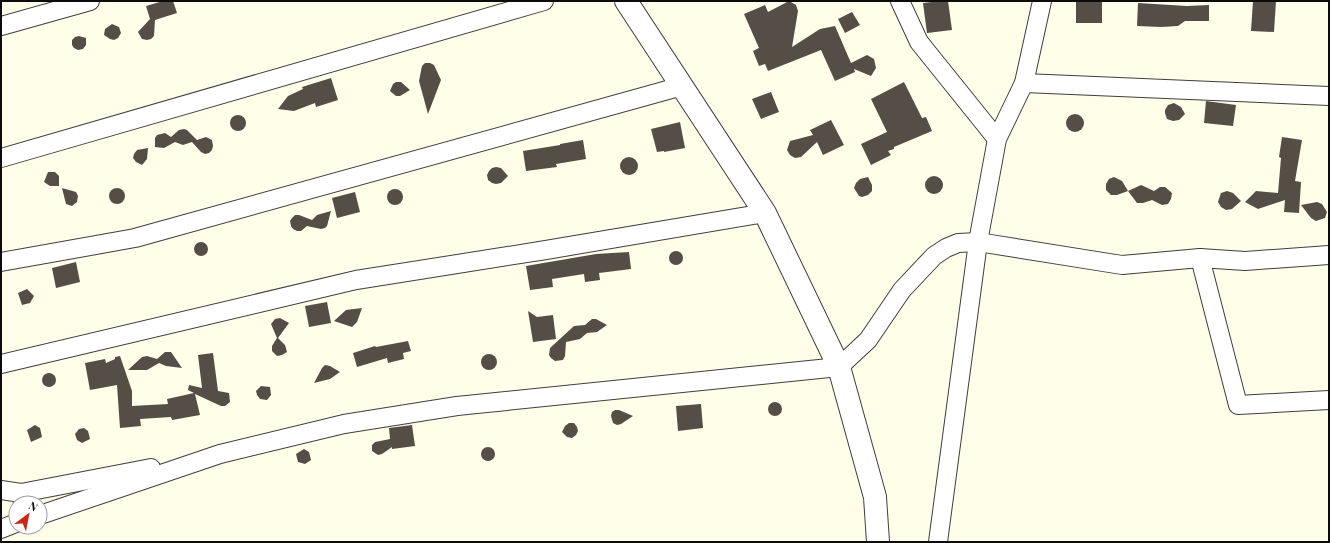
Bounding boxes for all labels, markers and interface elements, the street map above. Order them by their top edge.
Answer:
north arrow [8,495,48,535]
text: N [26,498,41,515]

